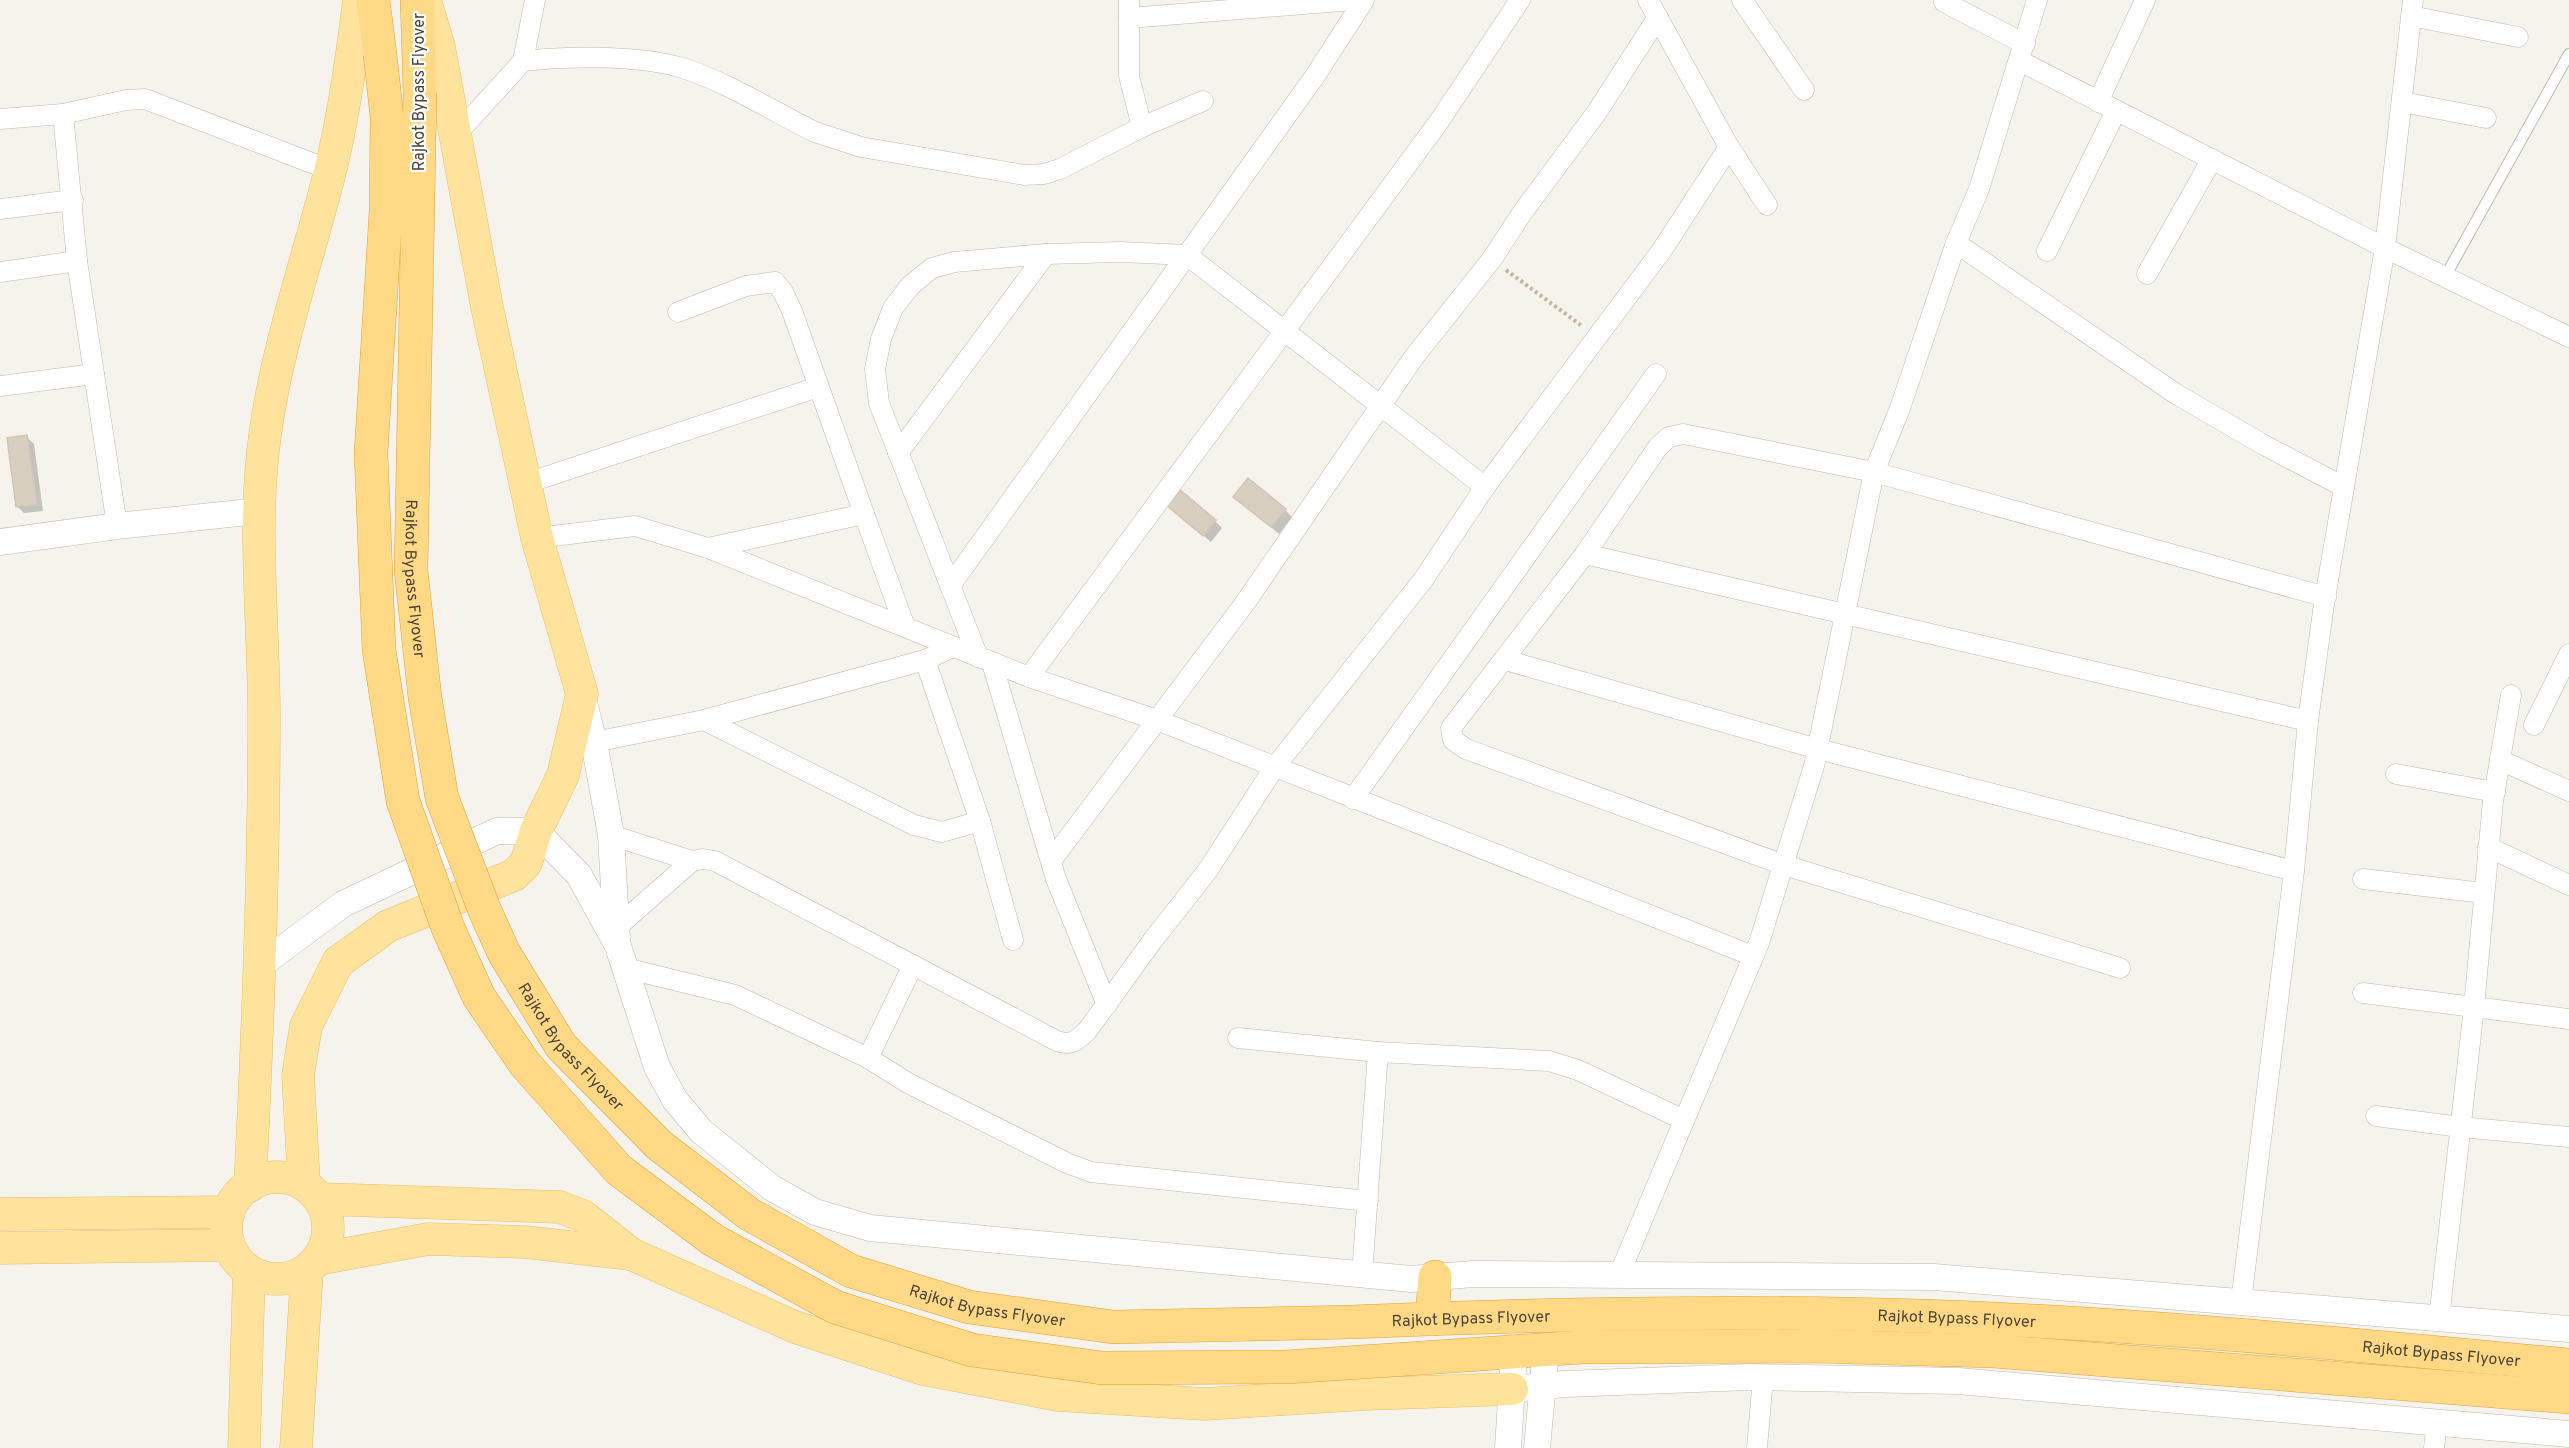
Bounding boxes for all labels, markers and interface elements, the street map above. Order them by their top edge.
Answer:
street label: Rajkot Bypass Flyover [410,13,430,171]
street label: Rajkot Bypass Flyover [399,499,429,659]
street label: Rajkot Bypass Flyover [513,980,627,1116]
street label: Rajkot Bypass Flyover [906,1281,1066,1332]
street label: Rajkot Bypass Flyover [1391,1307,1551,1332]
street label: Rajkot Bypass Flyover [1877,1307,2037,1333]
street label: Rajkot Bypass Flyover [2361,1338,2521,1372]

